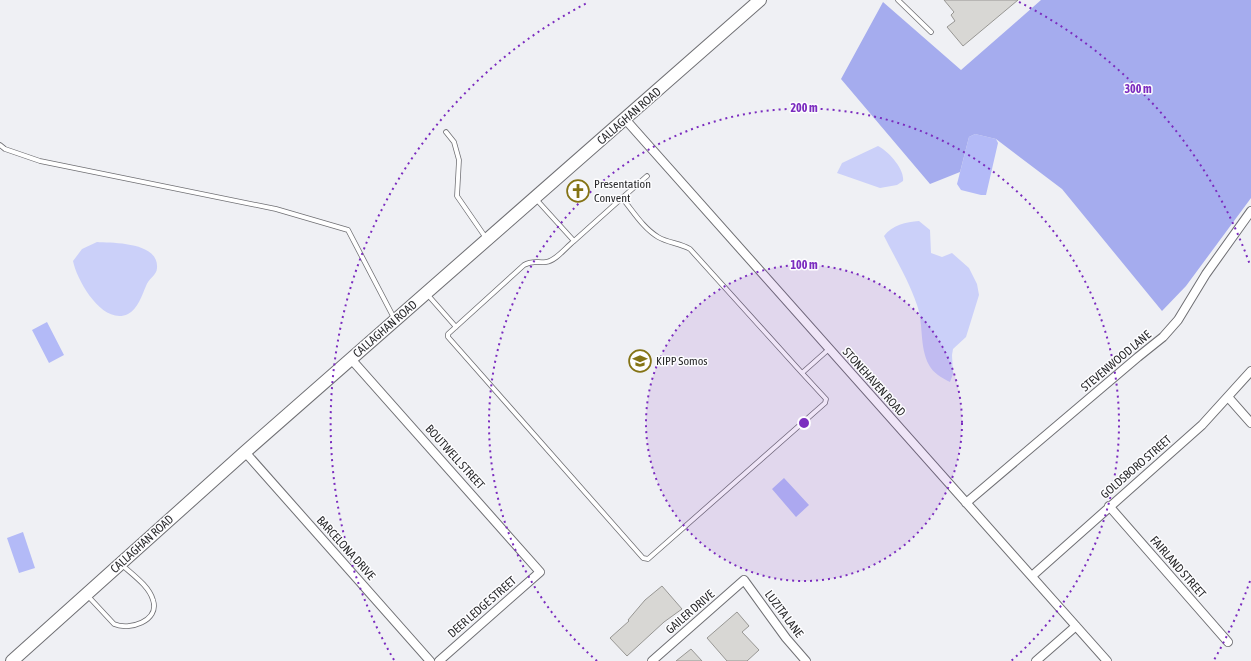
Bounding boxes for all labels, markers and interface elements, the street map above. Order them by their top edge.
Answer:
text: 300 m [1124,82,1152,96]
street label: CALLAGHAN ROAD [594,84,664,147]
text: 200 m [790,101,818,115]
place label: Presentation Convent [594,177,651,205]
church icon: Presentation Convent [565,178,591,204]
text: 100 m [790,258,818,272]
street label: CALLAGHAN ROAD [350,297,420,360]
street label: STEVENWOOD LANE [1078,328,1154,394]
street label: STONEHAVEN ROAD [840,345,909,419]
school or university icon: KIPP Somos [627,348,653,374]
place label: KIPP Somos [656,354,708,368]
centre of rings [797,416,811,430]
street label: BOUTWELL STREET [422,422,488,493]
street label: GOLDSBORO STREET [1098,432,1175,501]
street label: CALLAGHAN ROAD [108,512,177,576]
street label: BARCELONA DRIVE [314,513,378,583]
street label: FAIRLAND STREET [1147,533,1209,601]
street label: DEER LEDGE STREET [445,573,520,640]
street label: GAILER DRIVE [663,587,717,637]
street label: LUZITA LANE [762,588,806,640]

